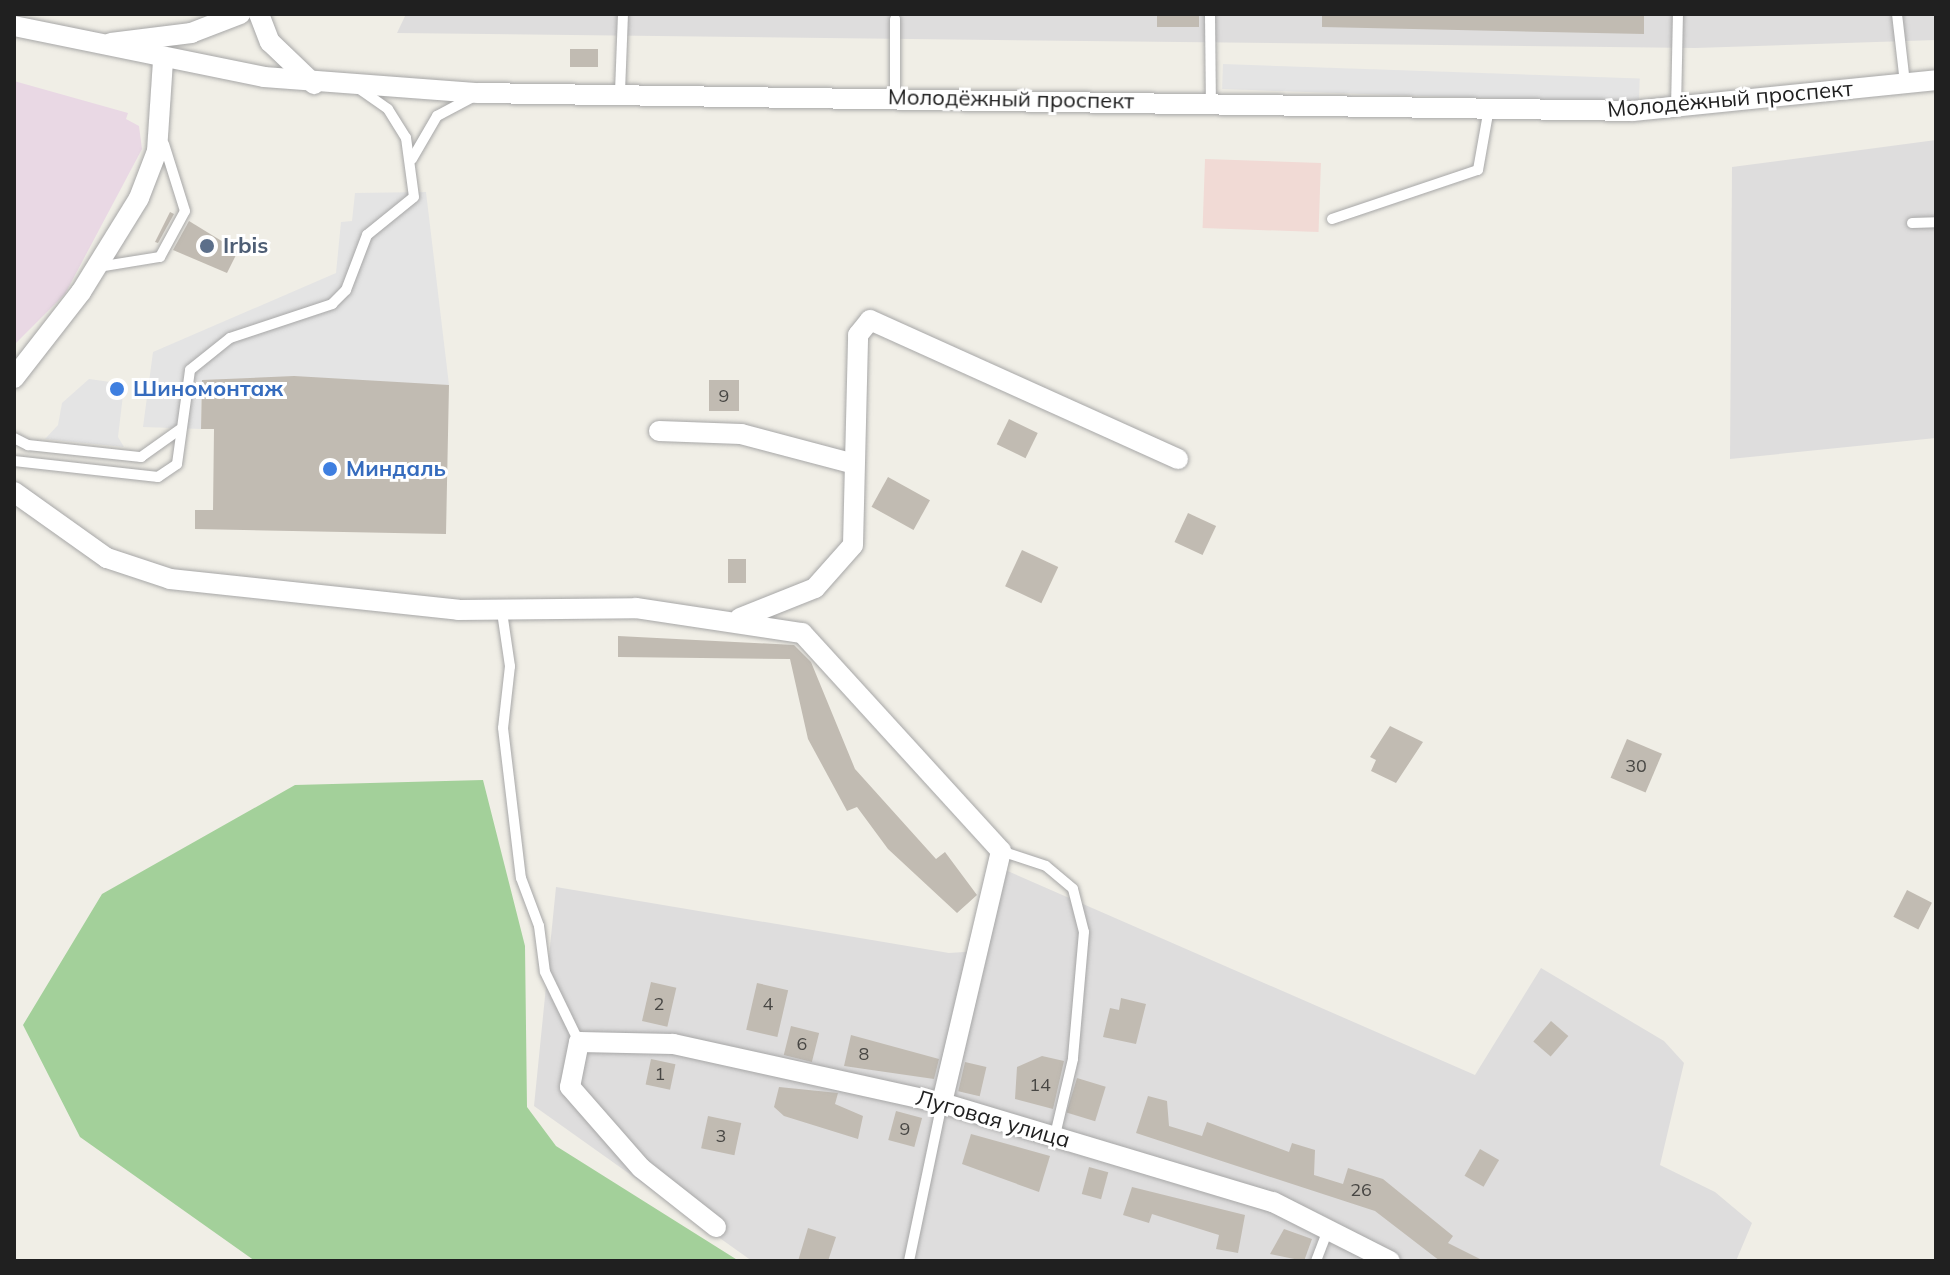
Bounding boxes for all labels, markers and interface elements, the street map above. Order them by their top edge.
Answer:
street label: Молодёжный проспект [1606,75,1854,123]
street label: Молодёжный проспект [888,84,1134,114]
place label: Irbis [223,233,268,259]
marker: Irbis [198,237,216,255]
place label: Шиномонтаж [133,376,283,402]
marker: Шиномонтаж [108,380,126,398]
house number: 9 [719,385,729,407]
place label: Миндаль [346,456,446,482]
marker: Миндаль [321,460,339,478]
house number: 30 [1625,755,1647,777]
house number: 2 [654,993,664,1015]
house number: 4 [763,993,773,1015]
house number: 6 [797,1033,807,1055]
house number: 8 [859,1043,869,1065]
house number: 1 [655,1063,665,1085]
house number: 14 [1029,1074,1051,1096]
street label: Луговая улица [913,1084,1073,1154]
house number: 9 [900,1118,910,1140]
house number: 3 [716,1125,726,1147]
house number: 26 [1350,1179,1372,1201]

